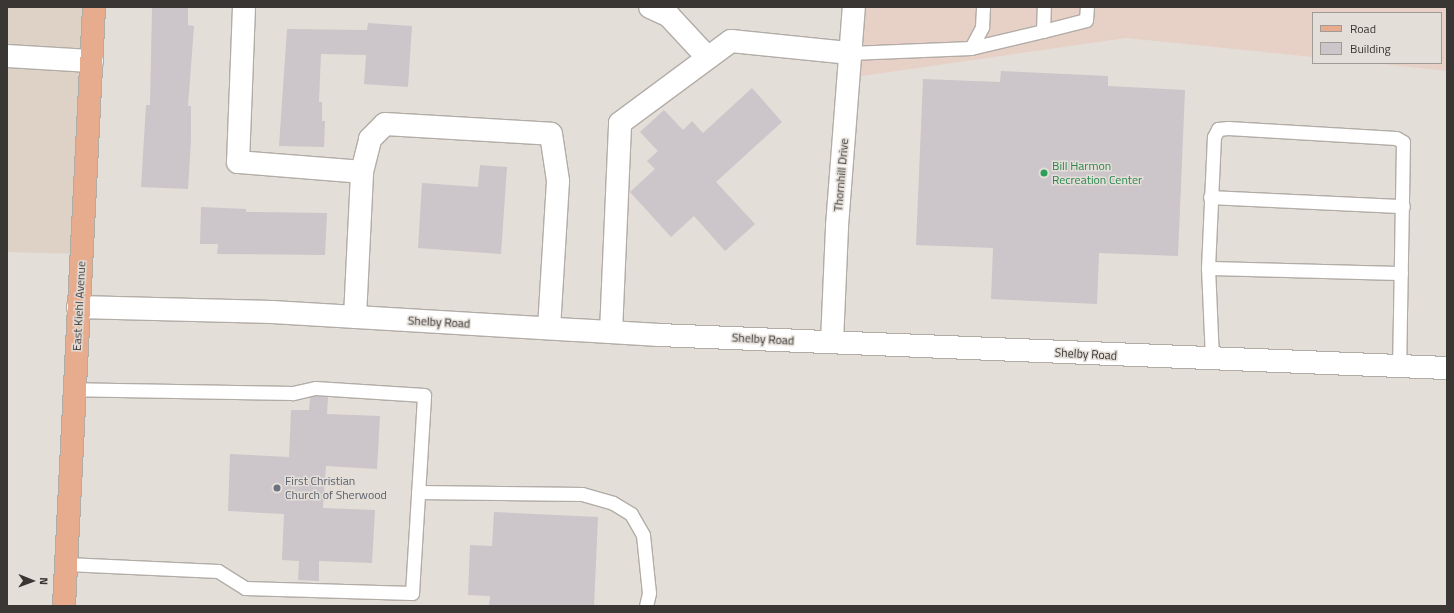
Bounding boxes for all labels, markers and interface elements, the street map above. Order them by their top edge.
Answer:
legend [1312,12,1442,64]
text: Road [1350,19,1376,38]
text: Building [1350,39,1391,58]
street label: Thornhill Drive [831,138,851,212]
place label: Bill Harmon Recreation Center [1052,159,1142,187]
marker: Bill Harmon Recreation Center [1039,168,1049,178]
street label: East Kiehl Avenue [69,261,89,351]
street label: Shelby Road [407,313,471,331]
street label: Shelby Road [731,330,795,348]
street label: Shelby Road [1054,345,1118,363]
place label: First Christian Church of Sherwood [285,474,387,502]
marker: First Christian Church of Sherwood [272,483,282,493]
north arrow [12,561,52,601]
text: N [36,577,52,585]

